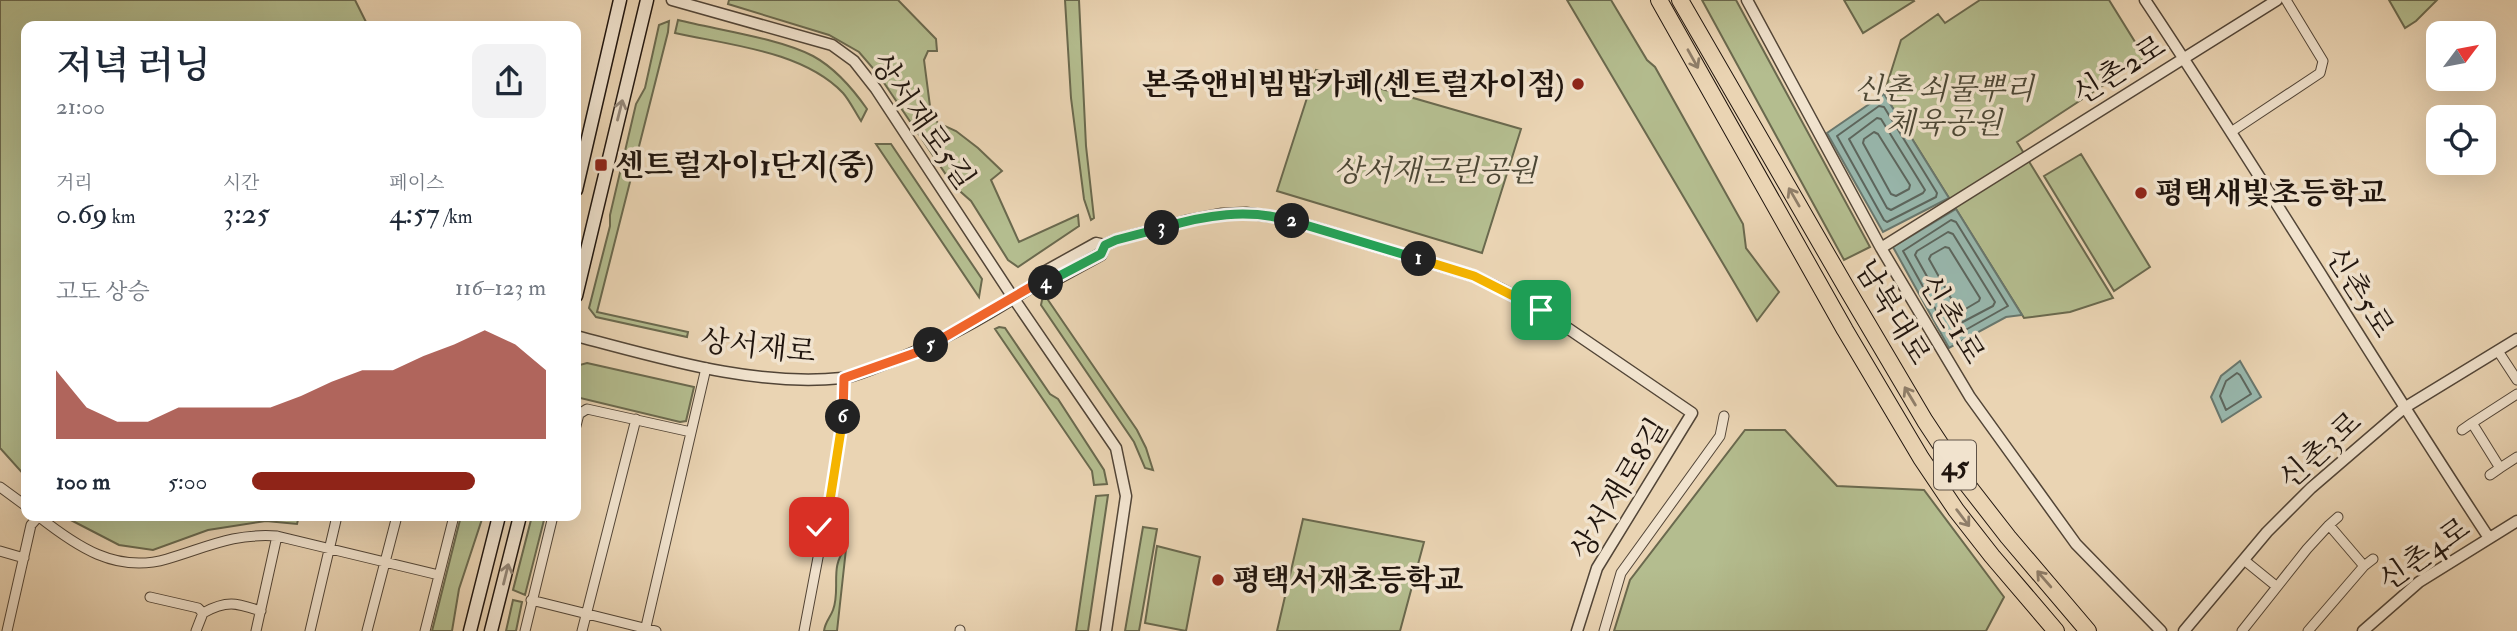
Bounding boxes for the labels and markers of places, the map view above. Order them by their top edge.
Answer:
place label: 본죽앤비빔밥카페(센트럴자이점) [1142,66,1564,103]
marker: 본죽앤비빔밥카페(센트럴자이점) [1570,76,1586,92]
place label: 센트럴자이1단지(중) [615,147,874,184]
marker: 센트럴자이1단지(중) [593,157,609,173]
place label: 평택새빛초등학교 [2155,175,2387,212]
marker: 평택새빛초등학교 [2133,185,2149,201]
pin: 2 [1274,204,1310,238]
pin: 3 [1144,210,1180,246]
pin: 1 [1402,242,1436,276]
pin: 4 [1028,266,1064,300]
pin [1511,280,1571,340]
pin: 5 [914,328,948,362]
pin: 6 [826,400,860,434]
pin [789,497,849,557]
place label: 평택서재초등학교 [1232,562,1464,599]
marker: 평택서재초등학교 [1210,572,1226,588]

